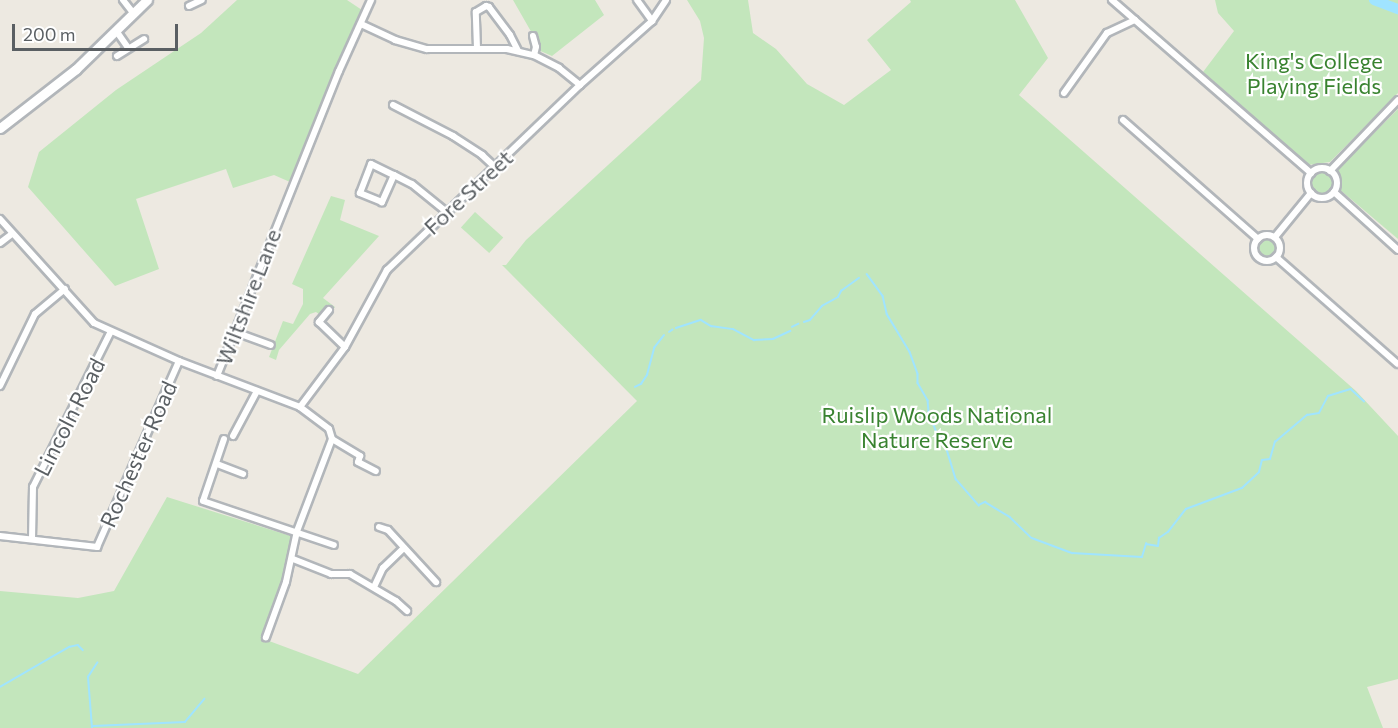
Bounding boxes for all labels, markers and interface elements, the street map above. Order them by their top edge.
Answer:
scale bar [15,12,182,50]
text: 200 m [23,23,76,45]
park label: King's College Playing Fields [1245,47,1383,98]
street label: Fore Street [418,144,518,240]
street label: Wiltshire Lane [210,225,286,369]
street label: Lincoln Road [28,354,110,480]
street label: Rochester Road [94,377,182,531]
park label: Ruislip Woods National Nature Reserve [822,401,1052,452]

